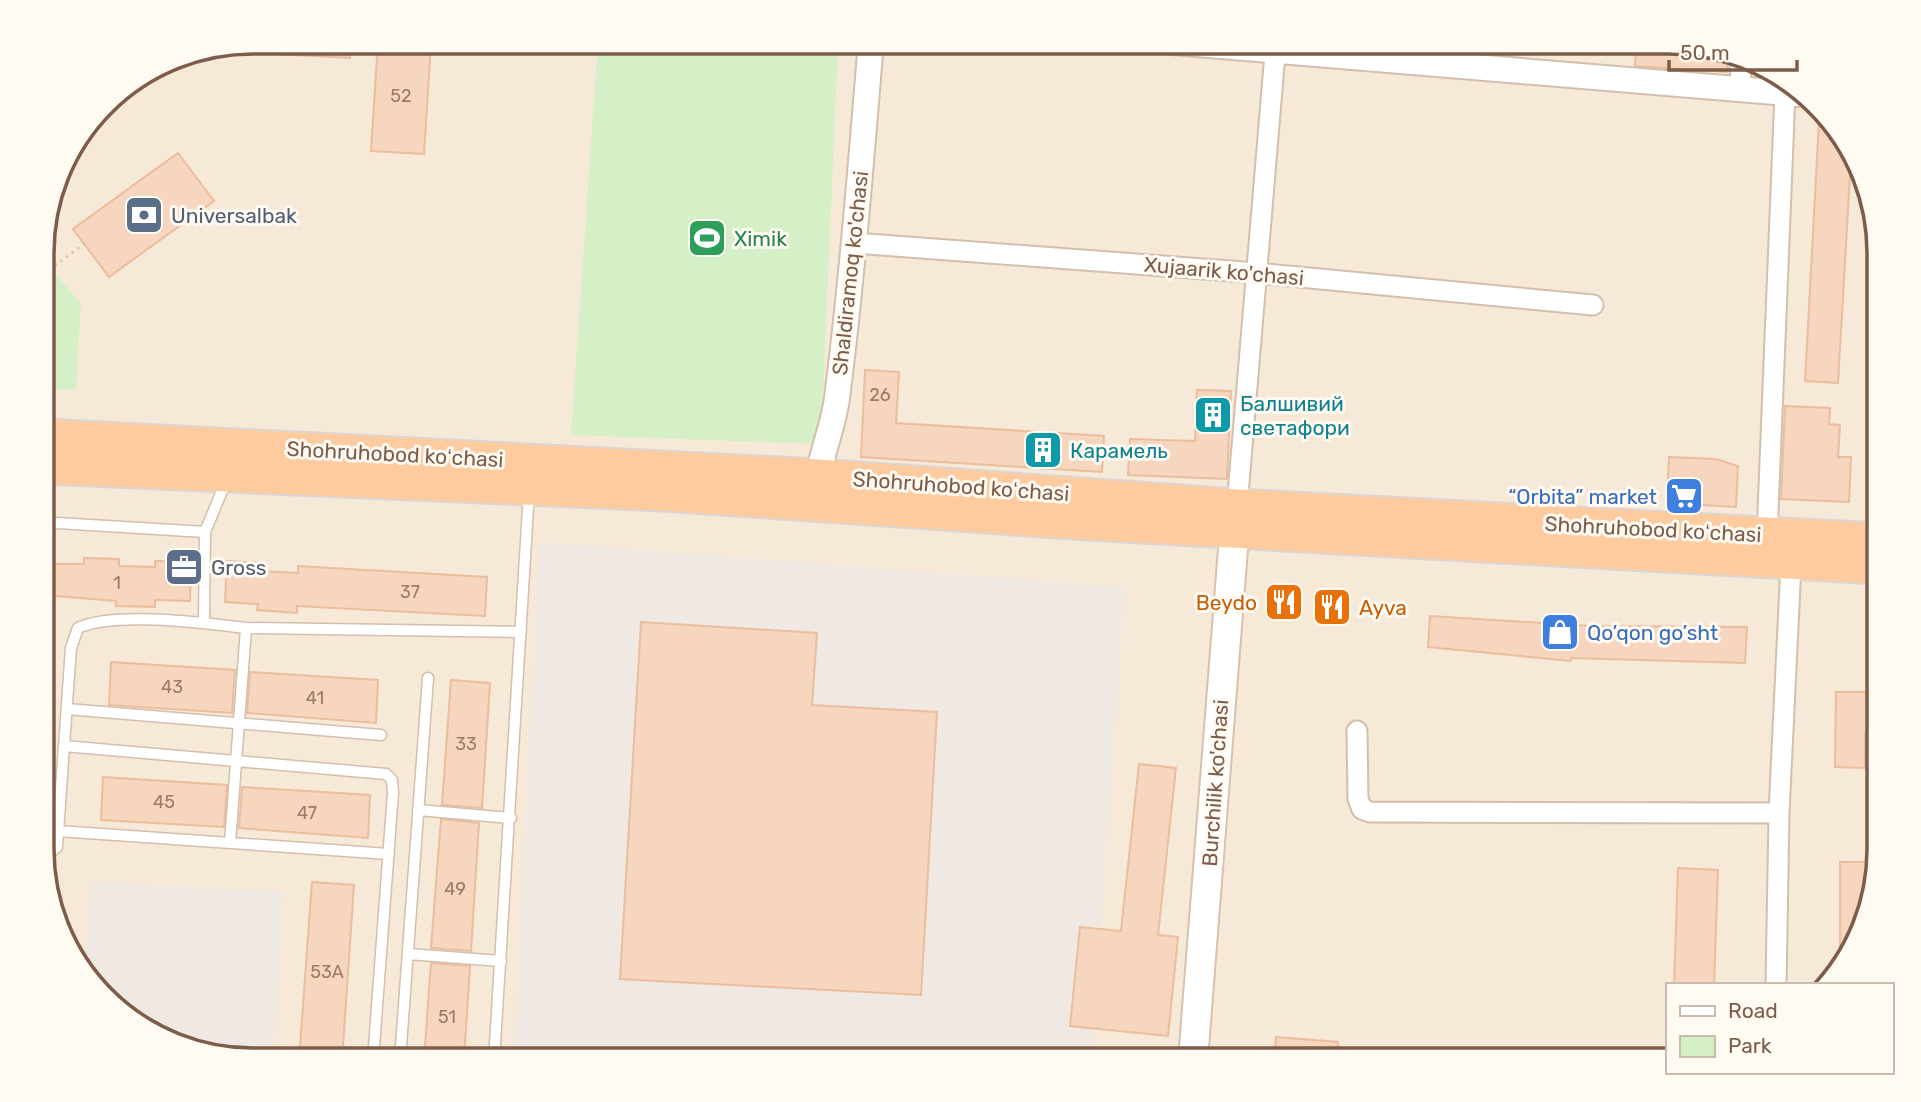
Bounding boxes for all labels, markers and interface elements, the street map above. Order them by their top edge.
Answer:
scale bar [1669,28,1797,72]
text: 50 m [1680,40,1730,65]
house number: 52 [390,85,412,107]
street label: Shaldiramoq ko'chasi [827,170,873,376]
bank icon: Universalbak [123,194,165,236]
place label: Universalbak [171,203,297,228]
sports icon: Ximik [686,217,728,259]
place label: Ximik [734,226,787,251]
street label: Xujaarik ko'chasi [1143,252,1305,290]
house number: 26 [869,384,891,406]
place label: Балшивий светафори [1240,391,1350,440]
building icon: Балшивий светафори [1192,394,1234,436]
building icon: Карамель [1022,429,1064,471]
street label: Shohruhobod koʻchasi [286,436,504,472]
place label: Карамель [1070,438,1168,463]
street label: Shohruhobod koʻchasi [852,466,1070,506]
supermarket icon: “Orbita” market [1663,475,1705,517]
place label: “Orbita” market [1508,484,1657,509]
street label: Shohruhobod koʻchasi [1544,511,1762,547]
office icon: Gross [163,546,205,588]
place label: Gross [211,555,267,580]
house number: 1 [113,572,121,594]
house number: 37 [400,581,420,603]
restaurant icon: Beydo [1263,581,1305,623]
restaurant icon: Ayva [1311,586,1353,628]
place label: Beydo [1196,590,1257,615]
place label: Ayva [1359,595,1407,620]
shop icon: Qo’qon go’sht [1539,611,1581,653]
place label: Qo’qon go’sht [1587,620,1718,645]
house number: 43 [161,676,183,698]
house number: 41 [306,687,324,709]
street label: Burchilik ko'chasi [1197,699,1233,867]
house number: 33 [455,733,477,755]
house number: 45 [153,791,175,813]
house number: 47 [297,802,317,824]
house number: 49 [444,878,466,900]
house number: 53А [310,961,344,983]
legend [1666,983,1893,1074]
text: Road [1728,998,1778,1023]
house number: 51 [438,1006,456,1028]
text: Park [1728,1033,1772,1058]

